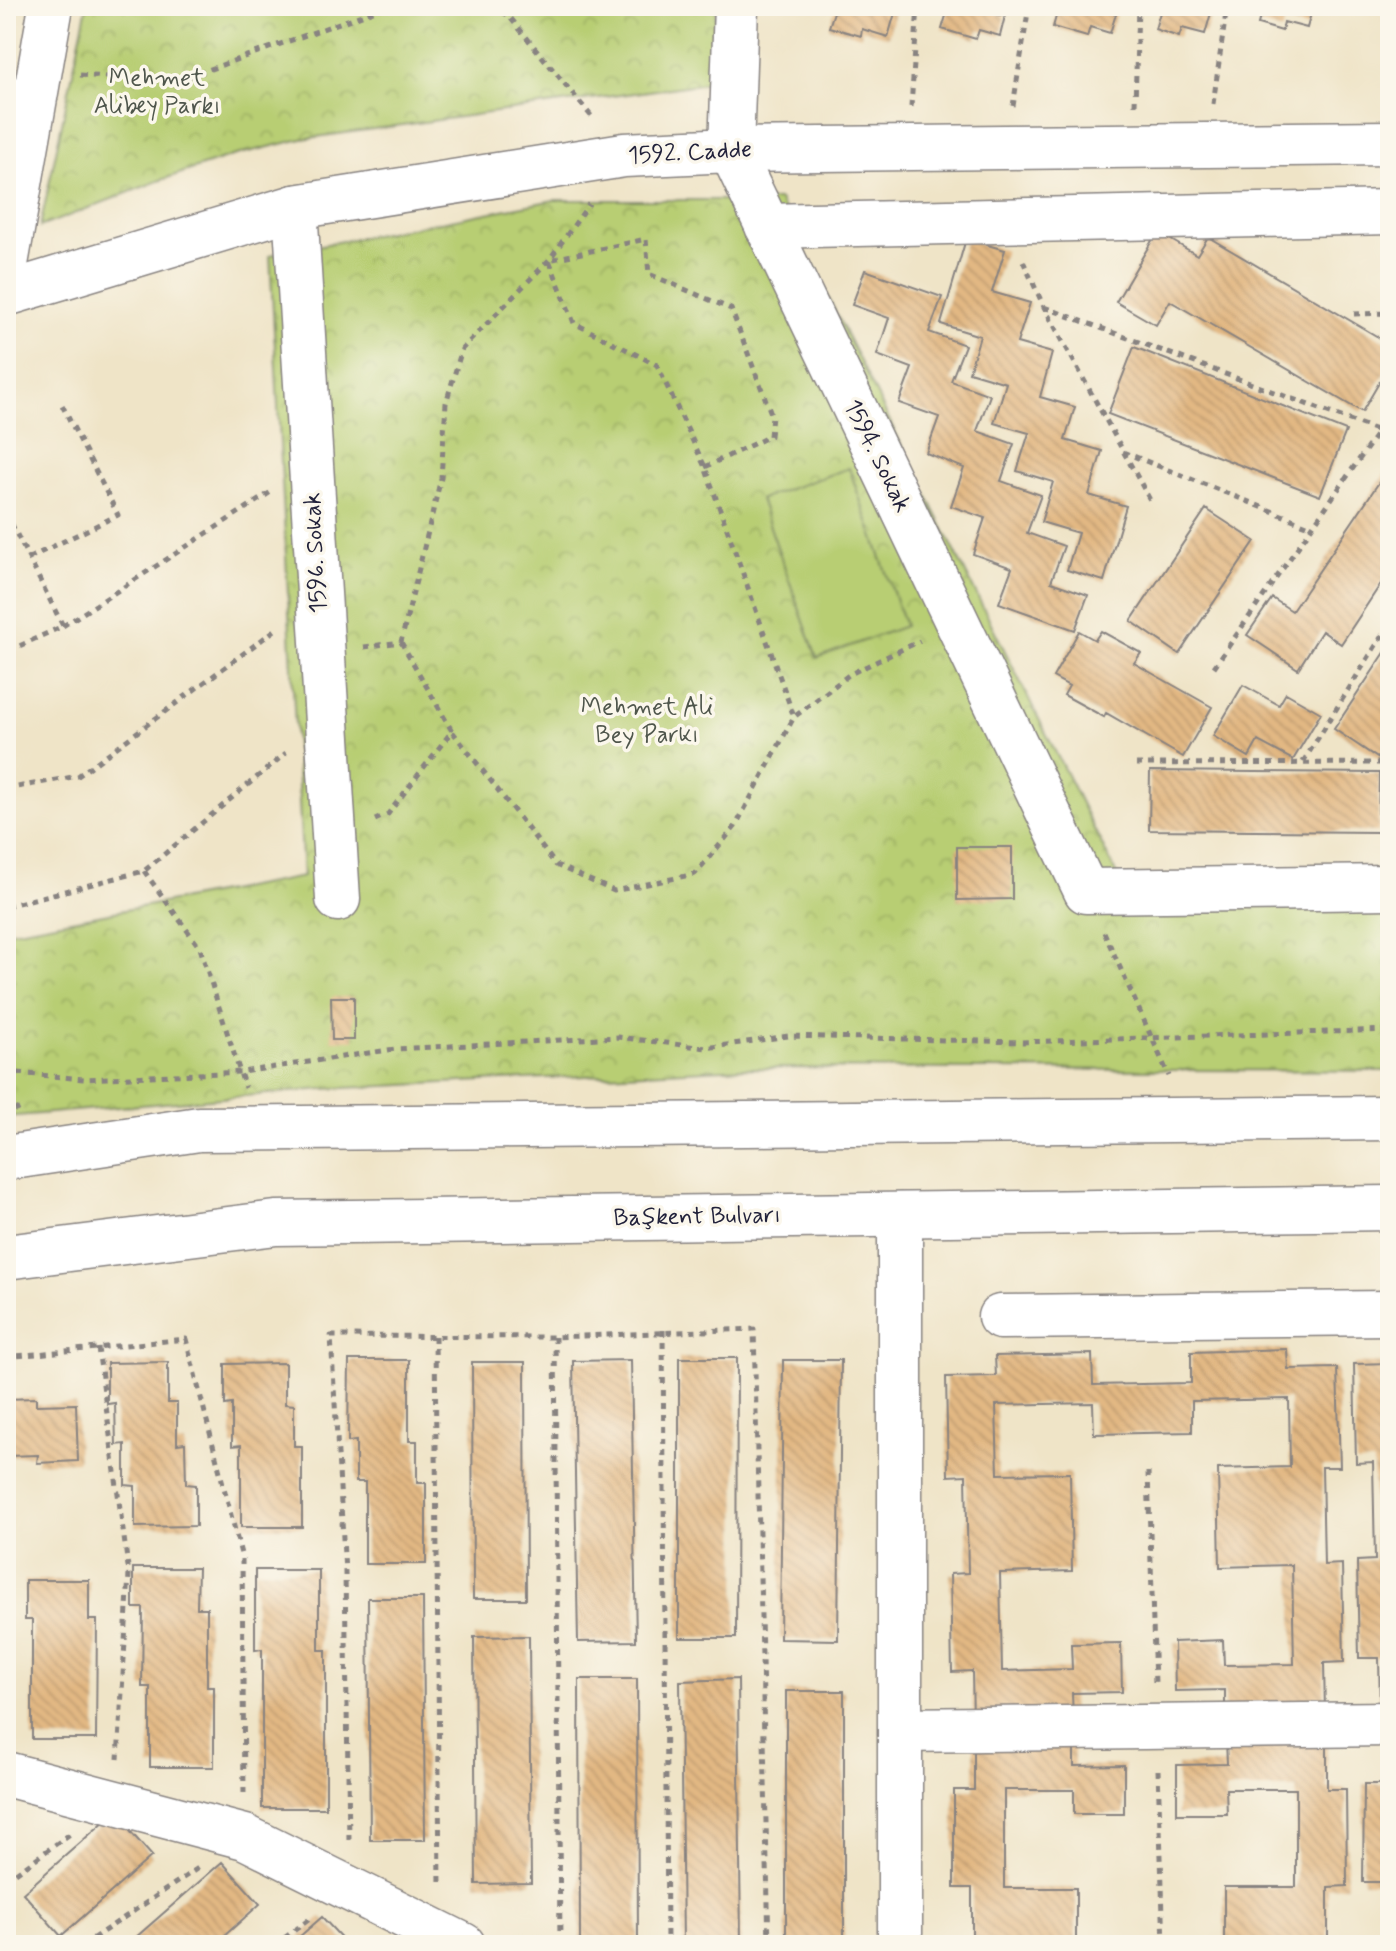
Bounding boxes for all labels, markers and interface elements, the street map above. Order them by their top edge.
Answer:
park label: Mehmet Alibey Parkı [94,63,220,122]
street label: 1592. Cadde [627,134,753,172]
street label: 1594. Sokak [836,394,918,518]
street label: 1596. Sokak [297,492,335,614]
park label: Mehmet Ali Bey Parkı [581,692,713,751]
street label: Başkent Bulvarı [613,1200,781,1234]

